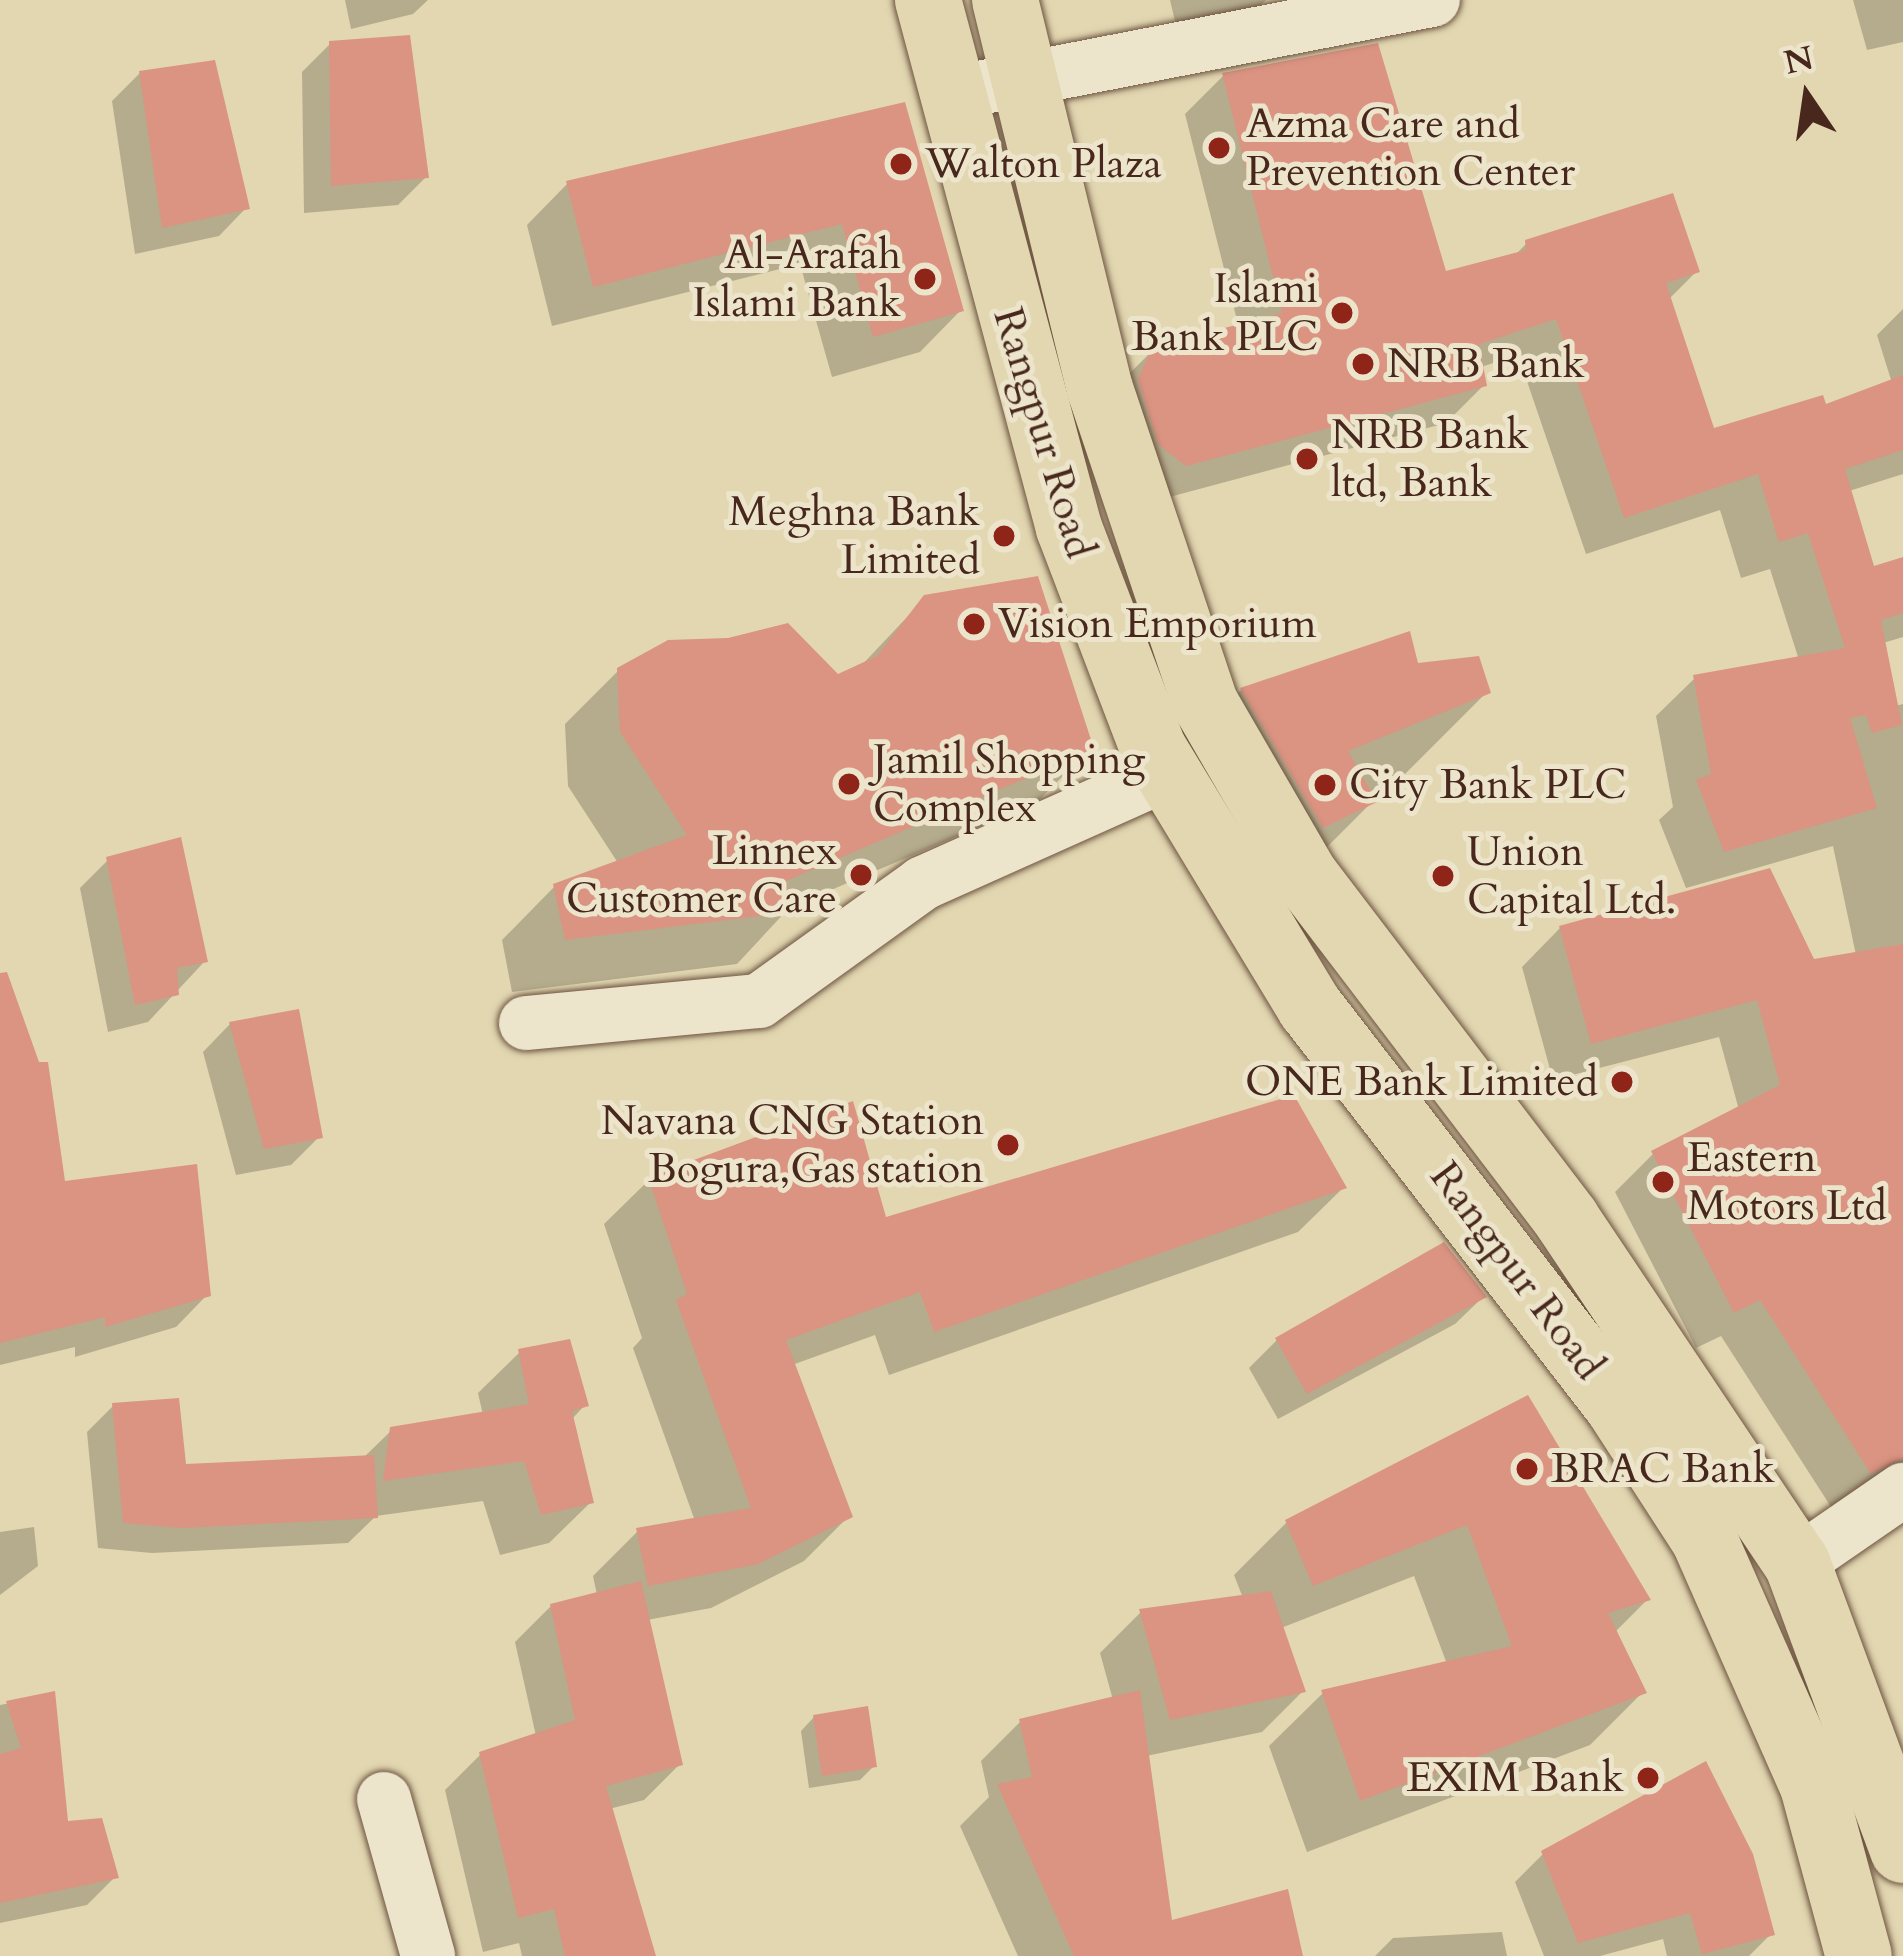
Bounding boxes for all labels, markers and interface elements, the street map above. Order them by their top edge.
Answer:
text: N [1780,35,1818,86]
north arrow [1747,36,1867,156]
place label: Azma Care and Prevention Center [1246,99,1575,198]
marker: Azma Care and Prevention Center [1203,132,1235,164]
place label: Walton Plaza [925,139,1162,189]
marker: Walton Plaza [888,151,914,177]
place label: Al-Arafah Islami Bank [692,230,901,328]
place label: Islami Bank PLC [1131,264,1318,362]
marker: Al-Arafah Islami Bank [912,266,938,292]
marker: Islami Bank PLC [1329,300,1355,326]
street label: Rangpur Road [982,302,1106,564]
place label: NRB Bank [1387,339,1585,389]
marker: NRB Bank [1350,351,1376,377]
place label: NRB Bank ltd, Bank [1331,410,1529,508]
marker: NRB Bank ltd, Bank [1294,446,1320,472]
place label: Meghna Bank Limited [728,487,980,586]
marker: Meghna Bank Limited [991,523,1017,549]
place label: Vision Emporium [998,599,1317,649]
marker: Vision Emporium [961,611,987,637]
place label: Jamil Shopping Complex [873,735,1145,834]
place label: City Bank PLC [1349,760,1626,810]
marker: Jamil Shopping Complex [836,771,862,797]
marker: City Bank PLC [1312,772,1338,798]
place label: Linnex Customer Care [566,826,837,924]
place label: Union Capital Ltd. [1467,827,1677,926]
marker: Linnex Customer Care [848,862,874,888]
marker: Union Capital Ltd. [1430,863,1456,889]
place label: ONE Bank Limited [1245,1057,1598,1107]
marker: ONE Bank Limited [1609,1069,1635,1095]
place label: Navana CNG Station Bogura,Gas station [601,1096,984,1194]
marker: Navana CNG Station Bogura,Gas station [995,1132,1021,1158]
place label: Eastern Motors Ltd [1687,1133,1887,1232]
street label: Rangpur Road [1419,1152,1615,1390]
marker: Eastern Motors Ltd [1650,1169,1676,1195]
place label: BRAC Bank [1551,1444,1775,1494]
marker: BRAC Bank [1514,1456,1540,1482]
place label: EXIM Bank [1407,1753,1624,1803]
marker: EXIM Bank [1635,1765,1661,1791]

